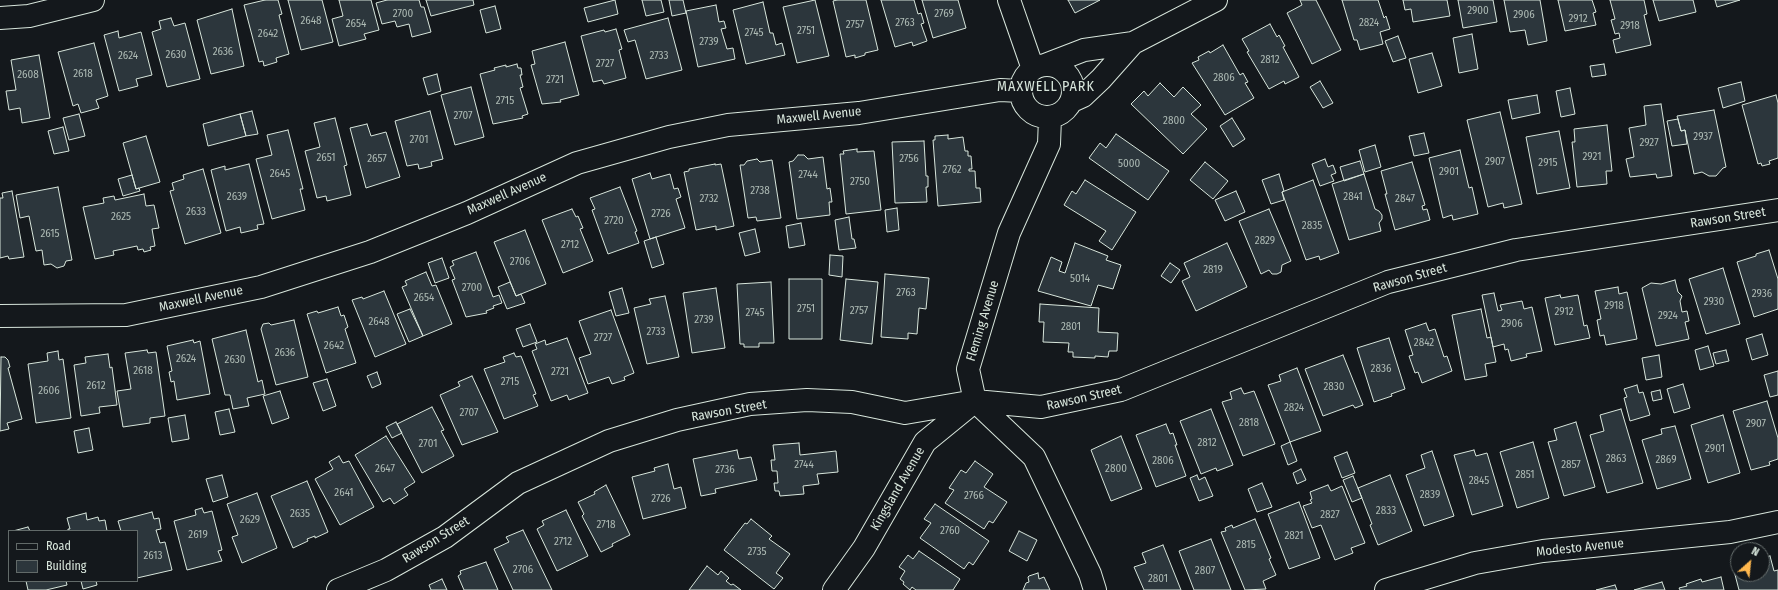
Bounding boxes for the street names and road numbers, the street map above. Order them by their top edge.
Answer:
street label: Maxwell Avenue [776,104,862,128]
street label: Maxwell Avenue [465,170,549,218]
street label: Rawson Street [1689,204,1767,232]
street label: Rawson Street [1371,260,1449,296]
street label: Fleming Avenue [963,279,1003,363]
street label: Maxwell Avenue [158,283,244,315]
street label: Rawson Street [1045,382,1123,414]
street label: Rawson Street [690,397,768,425]
street label: Kingsland Avenue [868,444,928,534]
street label: Rawson Street [400,513,472,567]
street label: Modesto Avenue [1535,536,1625,560]

